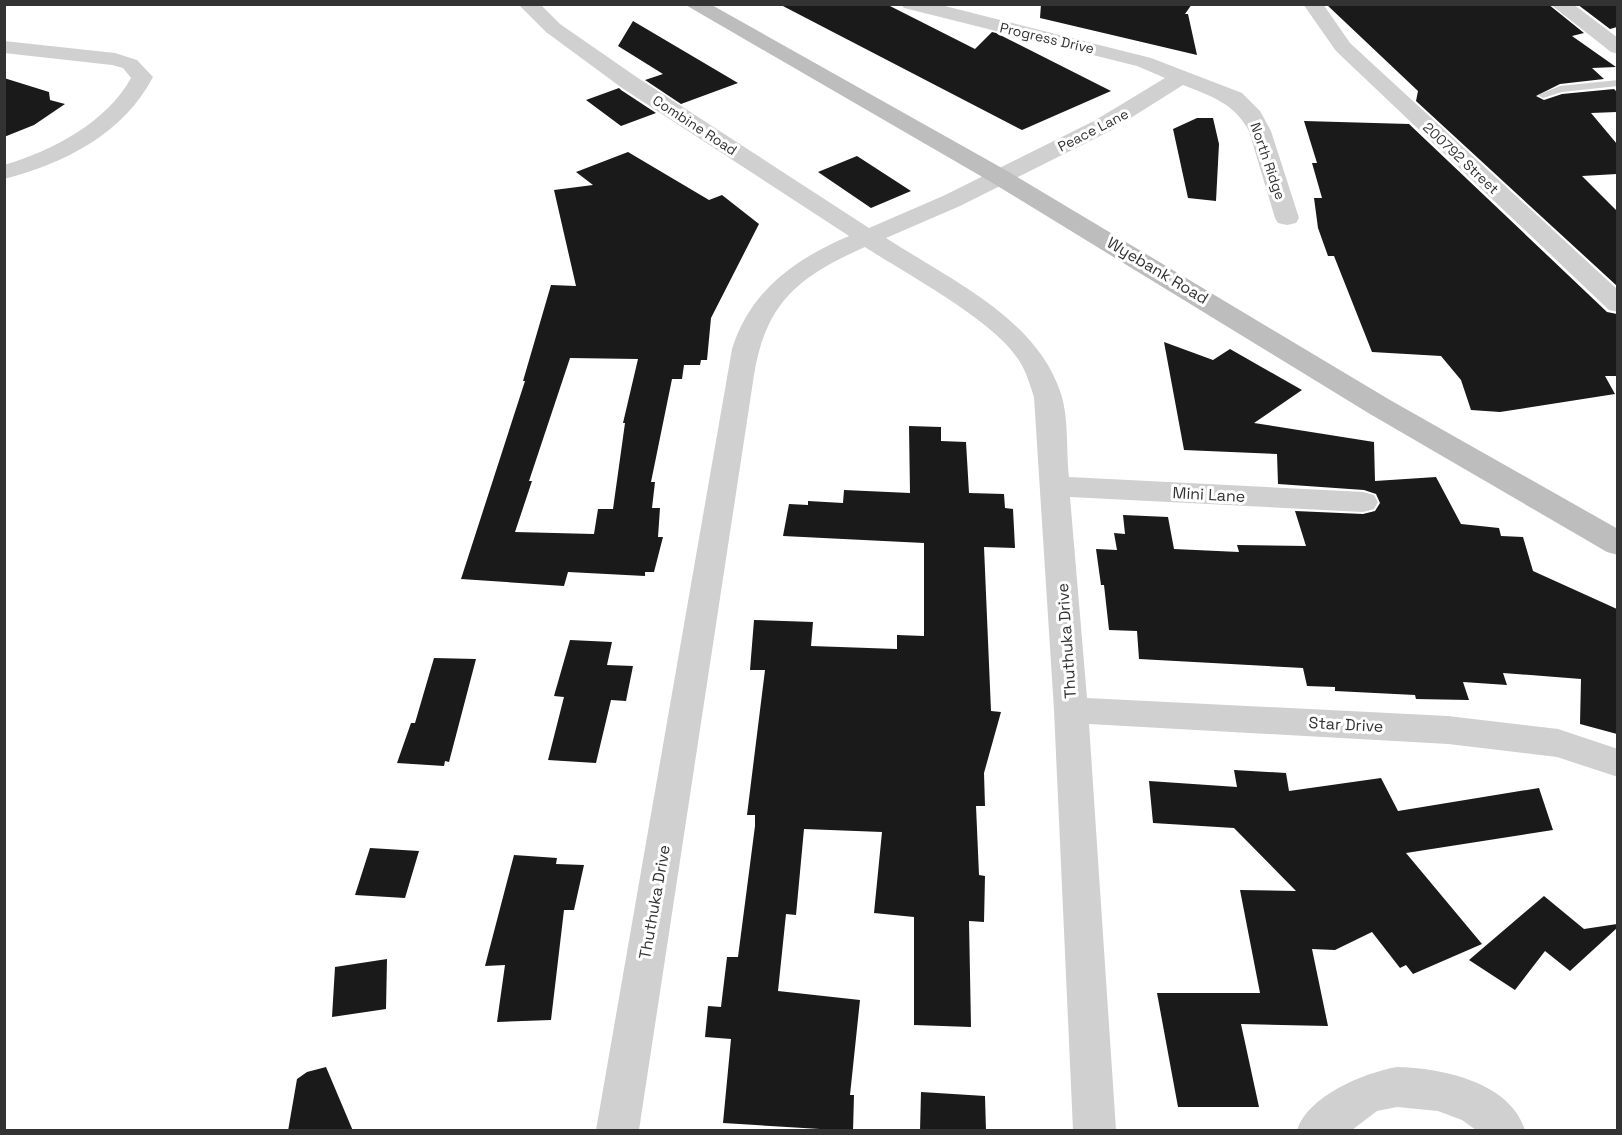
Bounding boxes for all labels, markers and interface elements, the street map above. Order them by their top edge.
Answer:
street label: Progress Drive [998,18,1096,58]
street label: Combine Road [649,91,741,159]
street label: Peace Lane [1055,104,1131,156]
street label: 200792 Street [1419,118,1503,198]
street label: North Ridge [1246,120,1290,202]
street label: Wyebank Road [1103,232,1212,309]
street label: Mini Lane [1172,482,1246,507]
street label: Thuthuka Drive [1052,582,1081,699]
street label: Star Drive [1308,712,1384,737]
street label: Thuthuka Drive [634,843,675,961]

